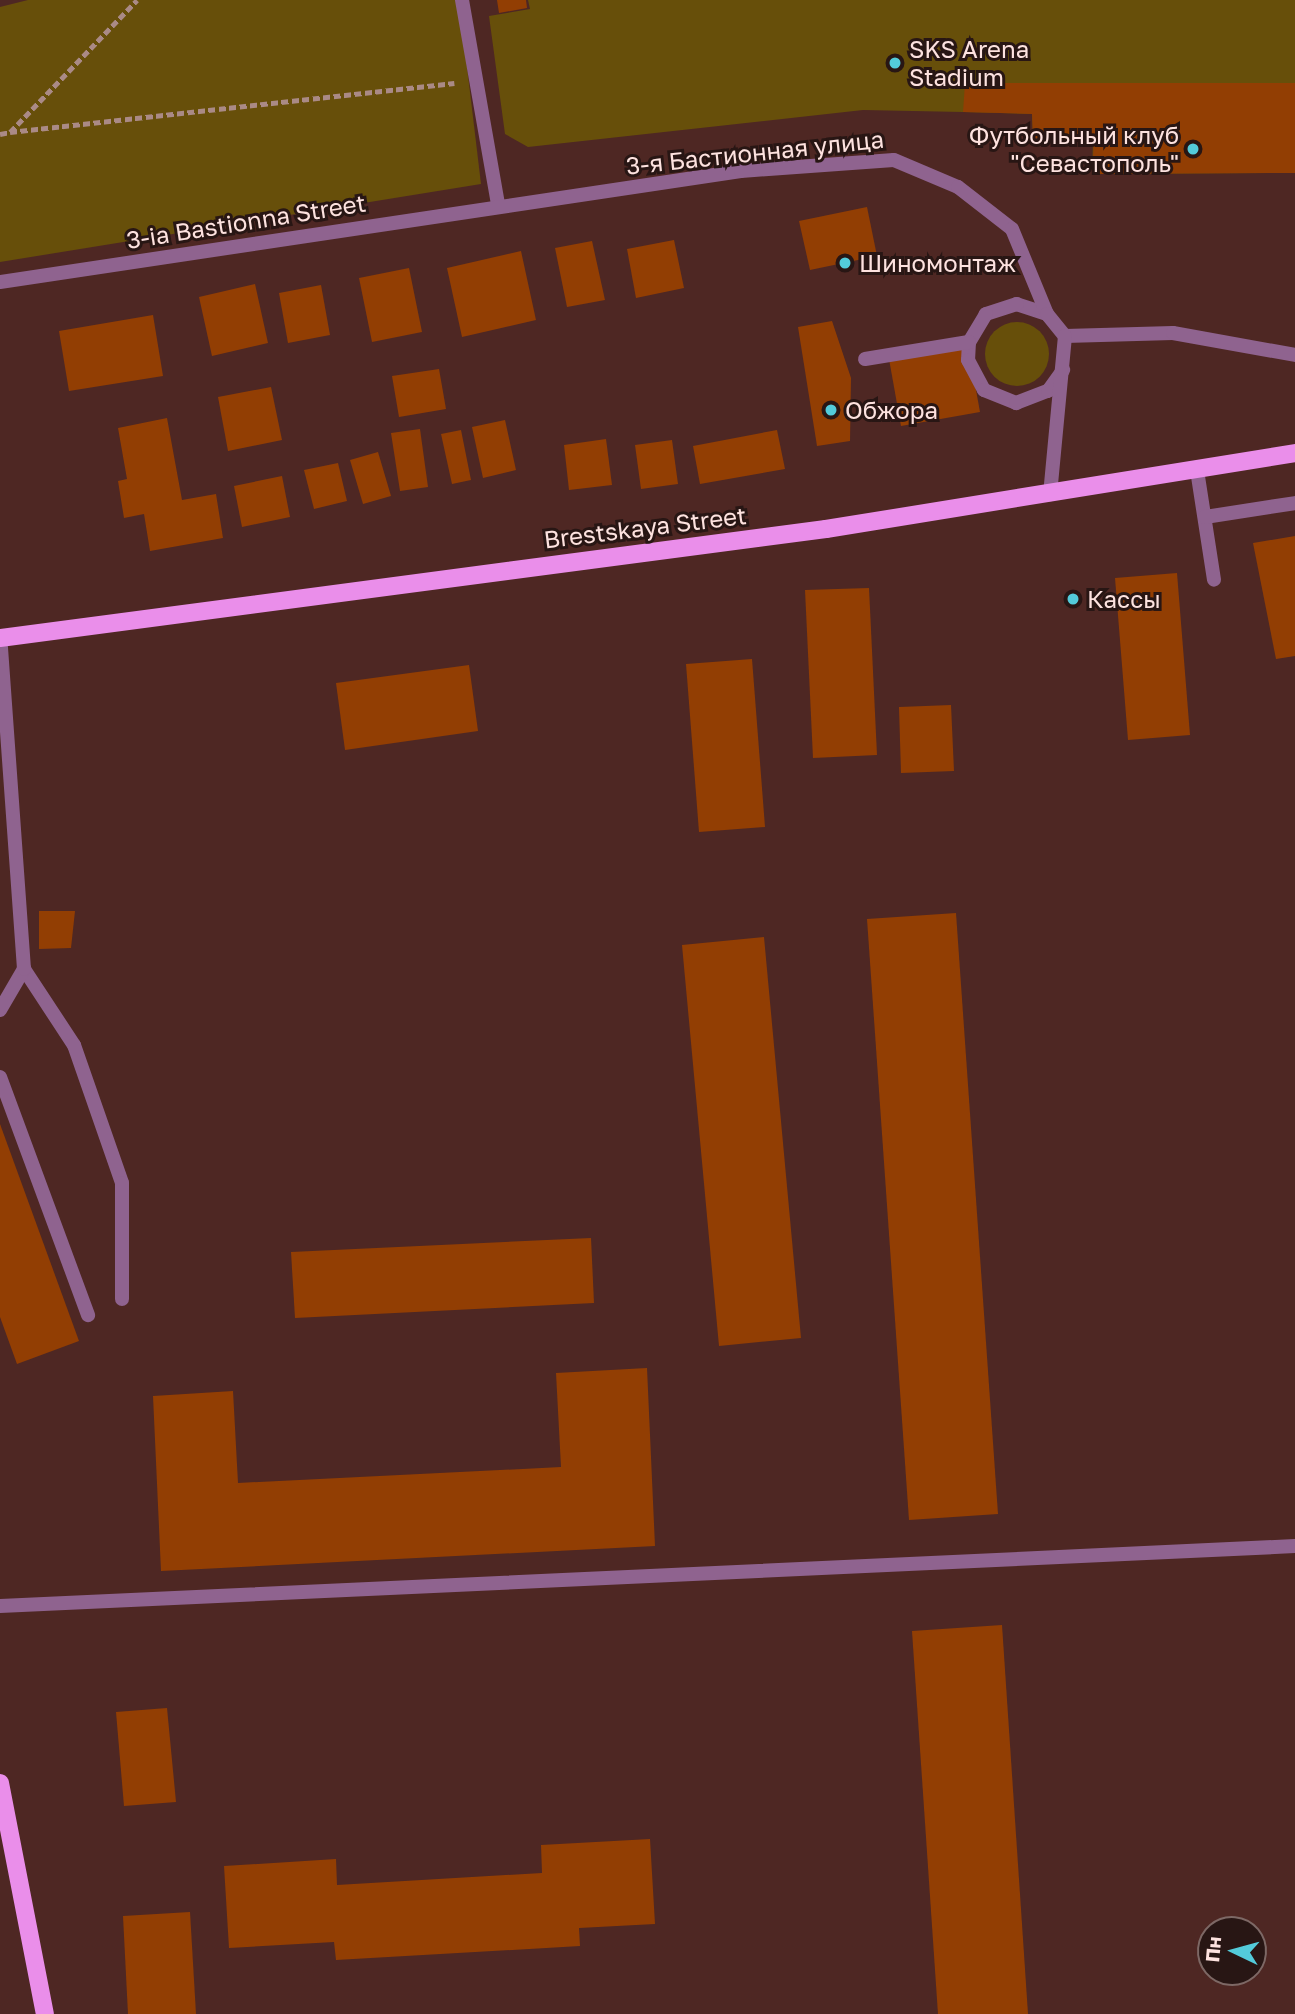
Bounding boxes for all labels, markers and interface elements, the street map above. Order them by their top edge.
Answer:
place label: SKS Arena Stadium [909,35,1029,91]
marker: SKS Arena Stadium [887,55,903,71]
place label: Футбольный клуб "Севастополь" [969,121,1179,177]
street label: 3-я Бастионная улица [625,124,885,180]
marker: Футбольный клуб "Севастополь" [1185,141,1201,157]
street label: 3-ia Bastionna Street [124,188,368,254]
place label: Шиномонтаж [859,249,1016,277]
marker: Шиномонтаж [837,255,853,271]
place label: Обжора [845,396,938,424]
marker: Обжора [823,402,839,418]
street label: Brestskaya Street [542,500,748,554]
place label: Кассы [1087,585,1161,613]
marker: Кассы [1065,591,1081,607]
north arrow [1197,1916,1267,1986]
text: Пн [1200,1935,1225,1963]

